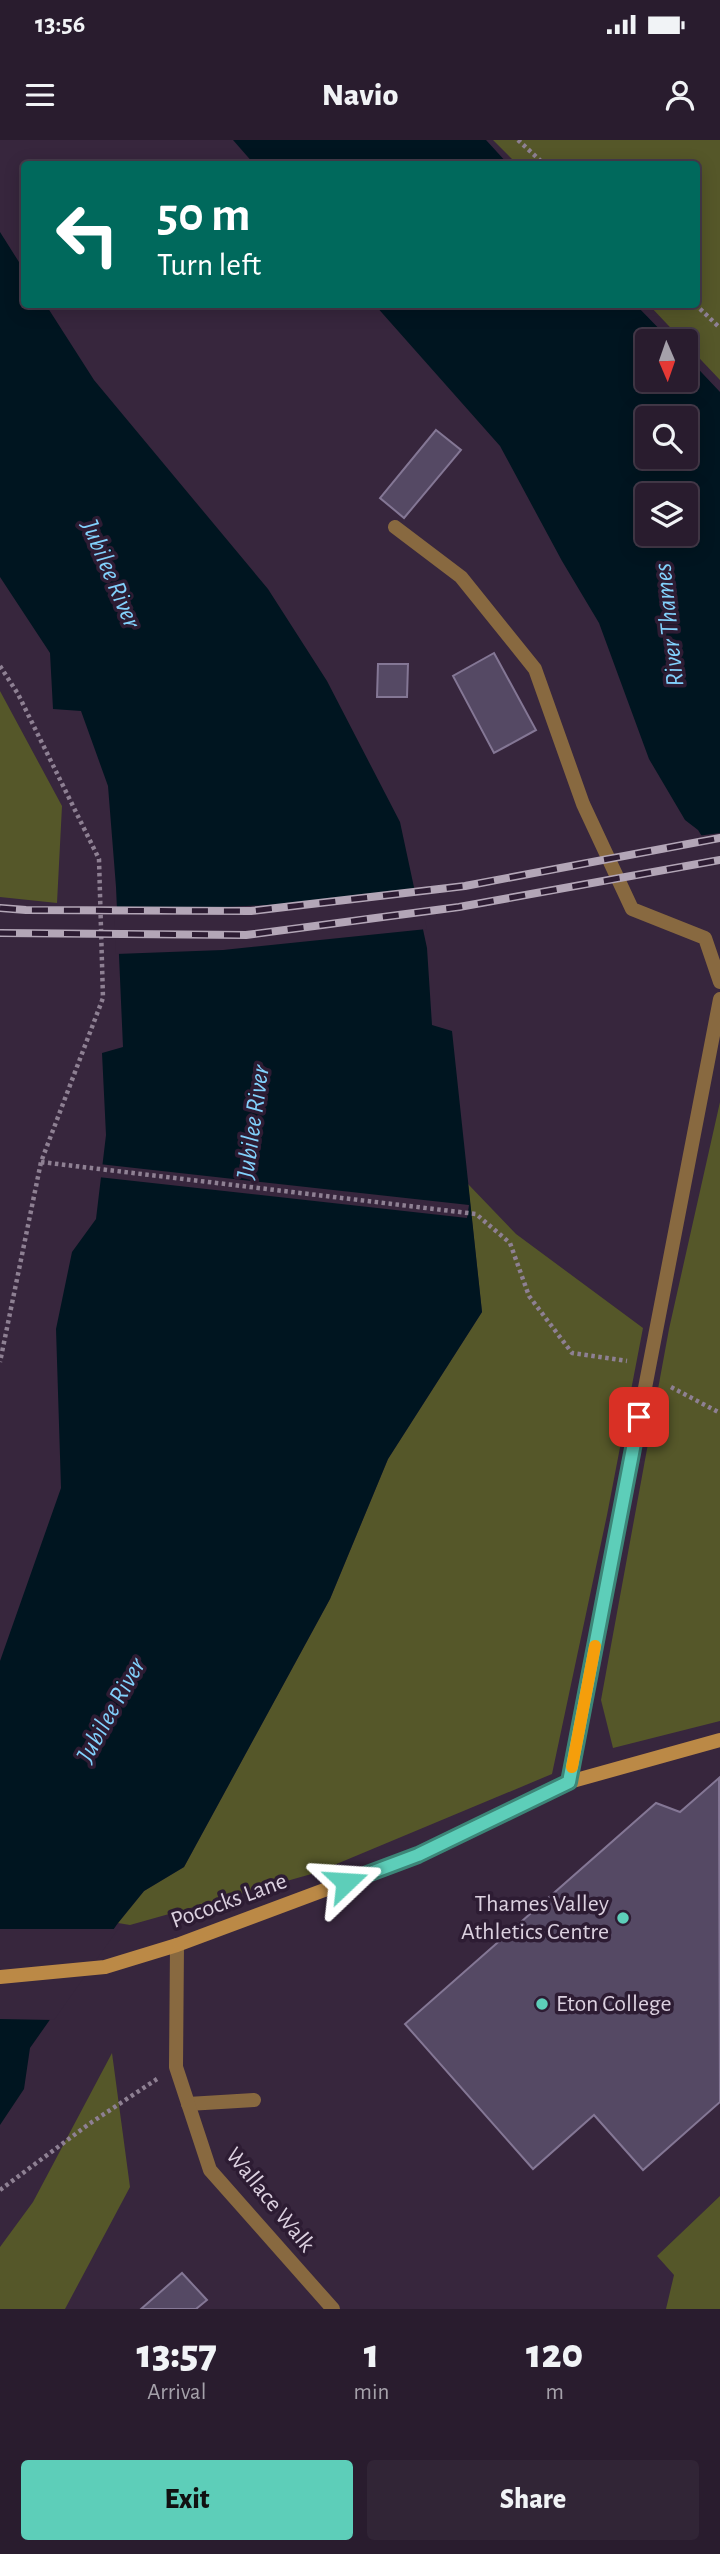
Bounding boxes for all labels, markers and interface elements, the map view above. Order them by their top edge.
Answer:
text: 13:56 [35,11,85,37]
icon: menu [21,76,59,114]
icon: person [661,76,699,114]
text: Navio [322,79,398,111]
icon: left [42,189,133,280]
text: 50 m [157,191,251,240]
text: Turn left [157,249,261,281]
north arrow [635,329,698,392]
map controls [635,329,698,546]
button: search [635,406,698,469]
button: layers [635,483,698,546]
water label: Jubilee River [76,515,146,633]
water label: River Thames [650,562,688,688]
water label: Jubilee River [232,1062,274,1182]
pin [609,1387,669,1447]
icon: arrive [620,1398,658,1436]
water label: Jubilee River [71,1652,151,1767]
position arrow [309,1845,383,1919]
street label: Pococks Lane [168,1869,290,1933]
place label: Thames Valley Athletics Centre [461,1892,609,1944]
marker: Thames Valley Athletics Centre [615,1910,631,1926]
place label: Eton College [556,1992,672,2016]
marker: Eton College [534,1996,550,2012]
street label: Wallace Walk [221,2143,319,2257]
text: 13:57 [137,2333,217,2375]
text: 1 [364,2333,379,2375]
text: 120 [526,2333,583,2375]
text: Arrival [147,2381,206,2404]
text: min [354,2381,389,2404]
text: m [545,2381,564,2404]
button: Exit [21,2460,353,2540]
button: Share [367,2460,699,2540]

